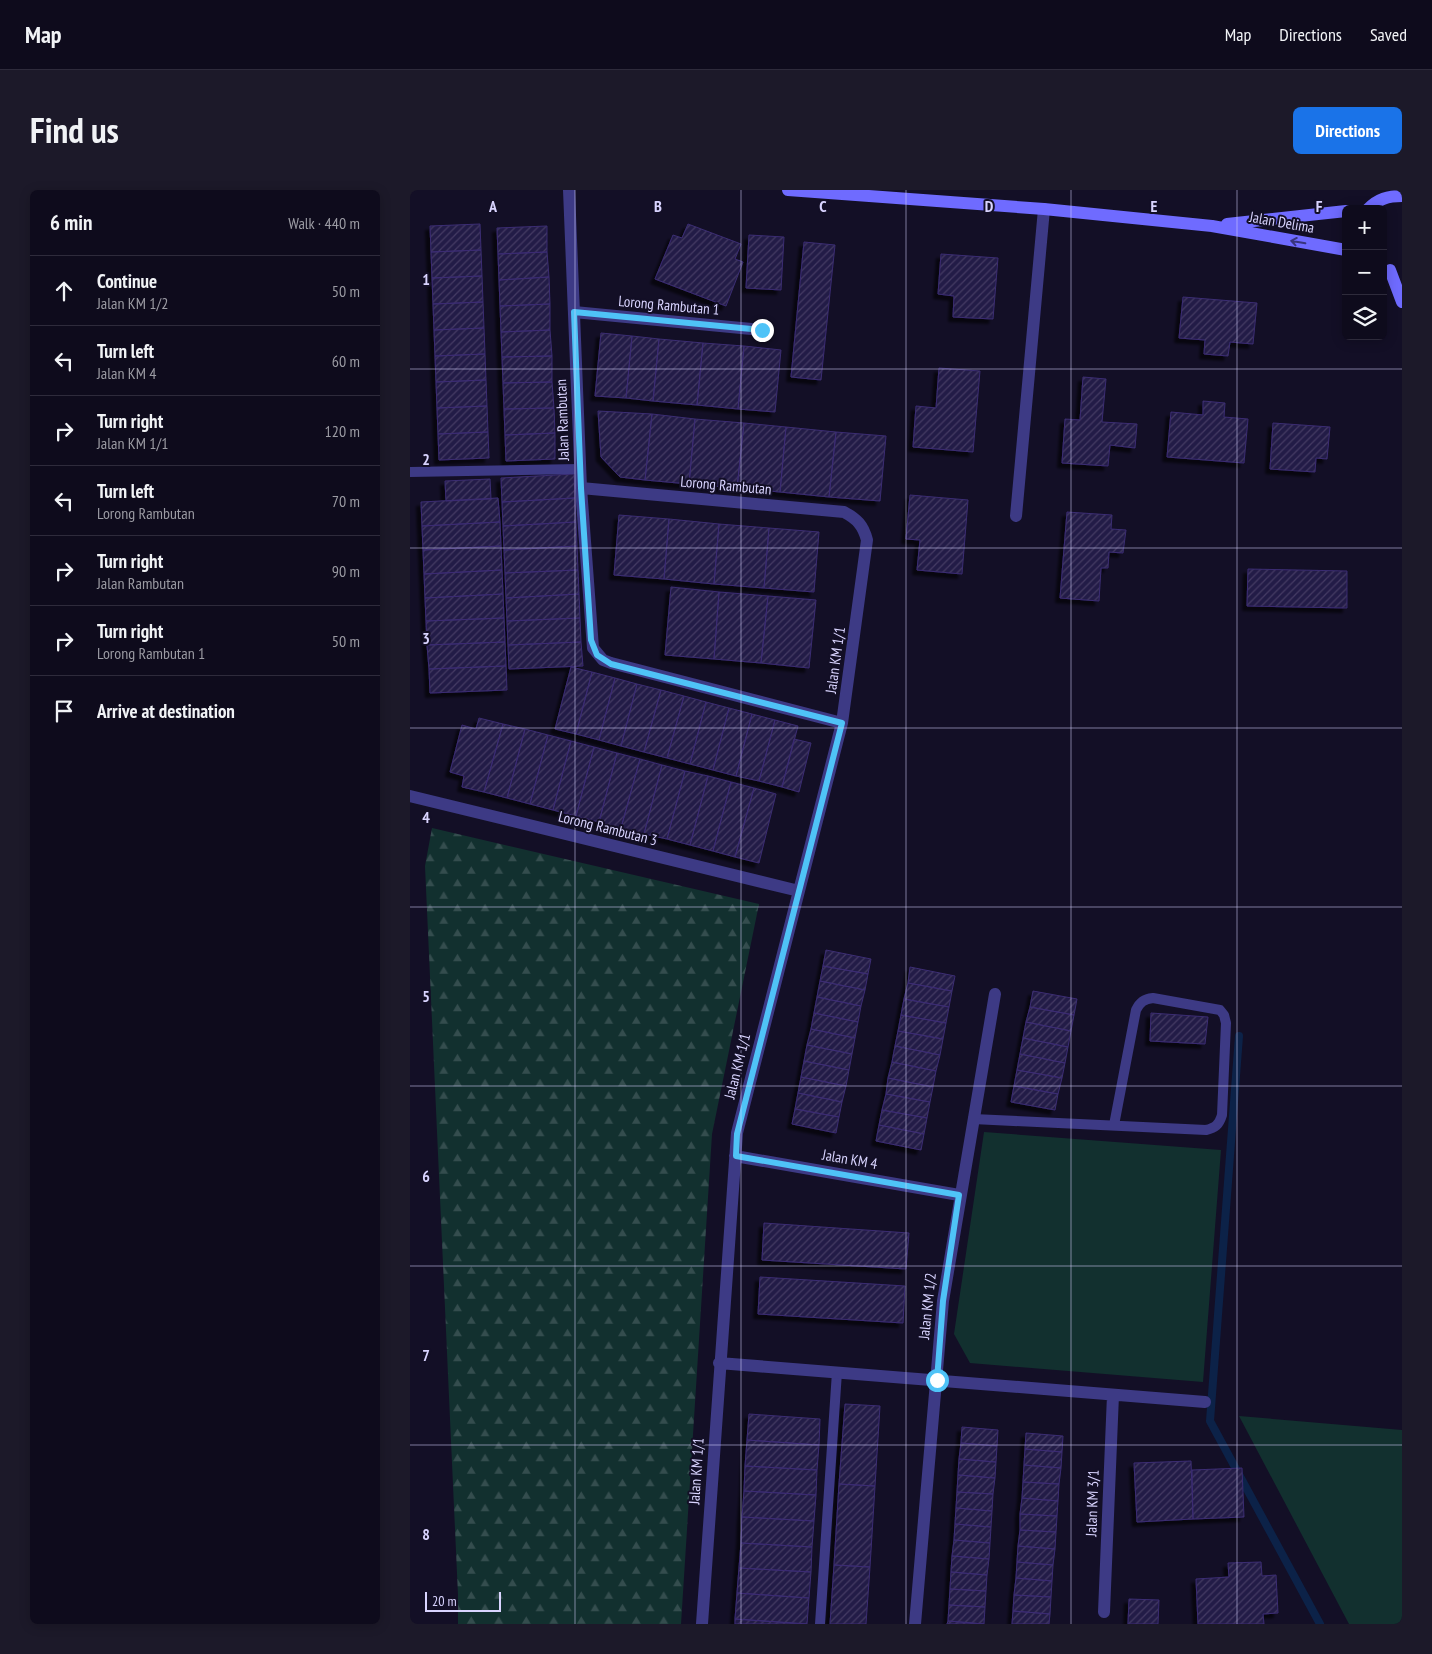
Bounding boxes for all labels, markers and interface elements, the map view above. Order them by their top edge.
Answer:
text: Map [25,19,62,50]
text: Map [1225,23,1251,46]
text: Directions [1279,23,1342,46]
text: Saved [1370,23,1407,46]
text: Find us [30,107,119,153]
button: Directions [1293,107,1402,154]
text: A [488,196,498,216]
text: B [654,196,662,216]
text: C [819,196,827,216]
text: D [985,196,994,216]
text: E [1151,196,1158,216]
text: F [1316,196,1323,216]
map controls [1342,205,1387,340]
button: + [1342,205,1387,250]
street label: Jalan Delima [1247,207,1316,237]
text: 6 min [50,209,92,236]
text: Walk · 440 m [288,213,360,233]
one-way arrow [1290,236,1306,246]
button: − [1342,250,1387,295]
text: Continue [97,269,157,293]
text: 1 [422,269,430,289]
icon: ahead [50,277,78,305]
text: 50 m [332,281,360,301]
street label: Lorong Rambutan 1 [618,291,720,319]
text: Jalan KM 1/2 [97,293,168,313]
button: layers [1342,295,1387,340]
route end [751,319,774,342]
text: Turn left [97,339,154,363]
icon: left [50,347,78,375]
text: 60 m [332,351,360,371]
text: Jalan KM 4 [97,363,156,383]
street label: Jalan Rambutan [551,379,573,462]
text: Turn right [97,409,163,433]
icon: right [50,417,78,445]
text: 120 m [325,421,360,441]
text: Jalan KM 1/1 [97,433,168,453]
text: 2 [422,449,430,469]
street label: Lorong Rambutan [680,472,772,498]
text: Turn left [97,479,154,503]
icon: left [50,487,78,515]
text: 70 m [332,491,360,511]
text: Lorong Rambutan [97,503,195,523]
text: Turn right [97,549,163,573]
icon: right [50,557,78,585]
text: 90 m [332,561,360,581]
text: Jalan Rambutan [97,573,184,593]
text: Turn right [97,619,163,643]
street label: Jalan KM 1/1 [821,626,849,695]
icon: right [50,627,78,655]
text: 3 [422,628,430,648]
text: 50 m [332,631,360,651]
text: Lorong Rambutan 1 [97,643,205,663]
icon: arrive [50,697,78,725]
text: Arrive at destination [97,699,235,723]
text: 4 [422,807,430,827]
street label: Lorong Rambutan 3 [556,807,660,849]
text: 5 [422,986,430,1006]
street label: Jalan KM 1/1 [719,1031,754,1102]
street label: Jalan KM 4 [820,1145,879,1173]
text: 6 [422,1166,430,1186]
street label: Jalan KM 1/2 [914,1272,940,1341]
text: 7 [422,1345,430,1365]
route start [926,1369,949,1392]
street label: Jalan KM 1/1 [684,1437,708,1506]
street label: Jalan KM 3/1 [1081,1469,1103,1538]
text: 8 [422,1524,430,1544]
scale bar [425,1589,501,1612]
text: 20 m [432,1592,457,1610]

